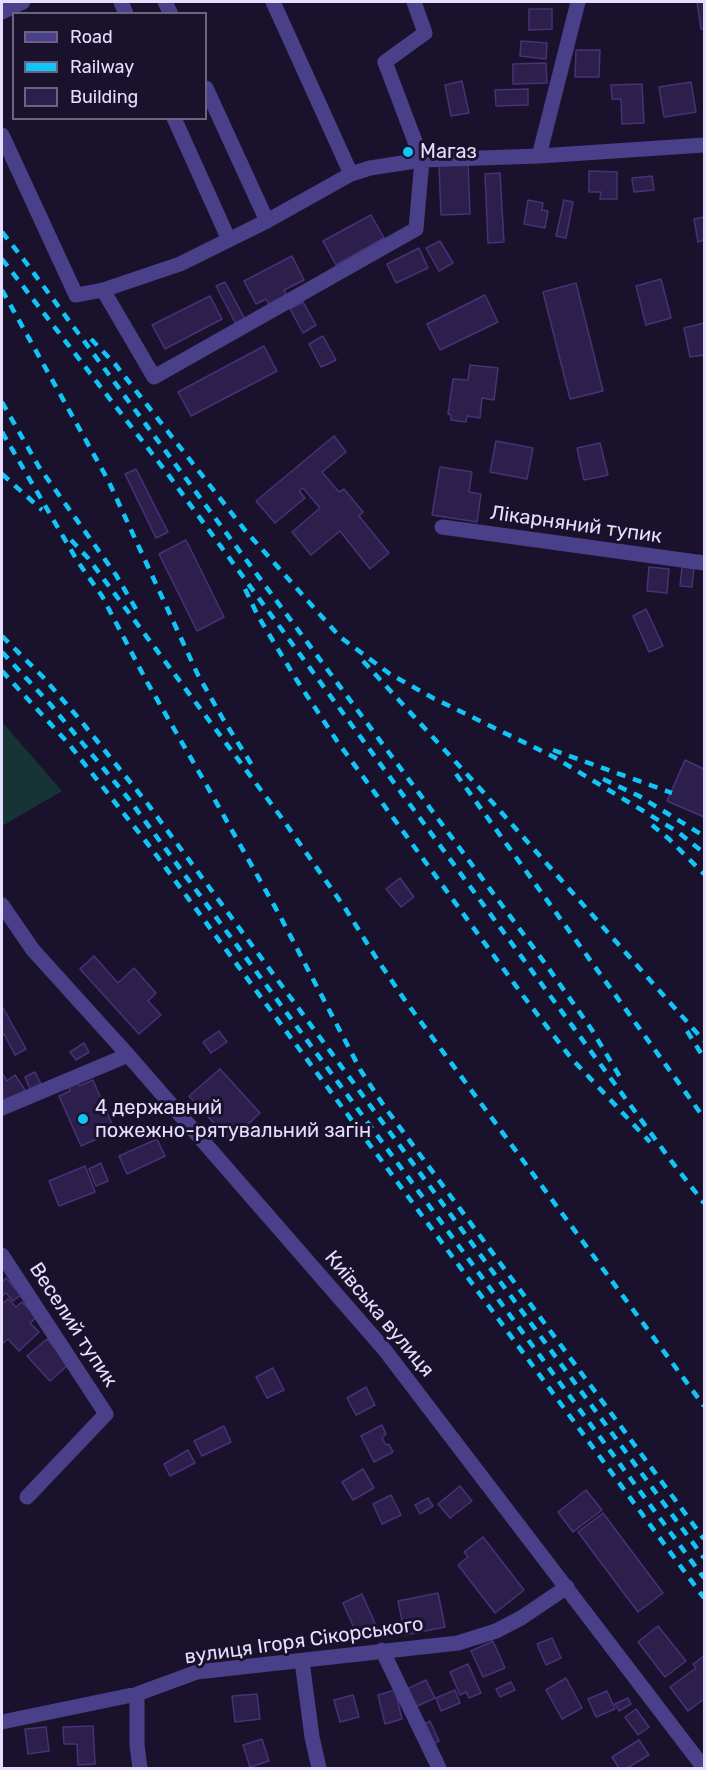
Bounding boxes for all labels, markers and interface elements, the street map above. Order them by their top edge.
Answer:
legend [12,12,207,120]
text: Road [70,26,113,48]
text: Railway [70,56,134,78]
text: Building [70,86,138,108]
place label: Магаз [420,140,477,164]
marker: Магаз [401,145,415,159]
street label: Лікарняний тупик [489,501,663,549]
place label: 4 державний пожежно-рятувальний загін [95,1096,371,1143]
marker: 4 державний пожежно-рятувальний загін [76,1112,90,1126]
street label: Київська вулиця [319,1246,439,1382]
street label: Веселий тупик [24,1258,122,1392]
street label: вулиця Ігоря Сікорського [183,1612,425,1670]

